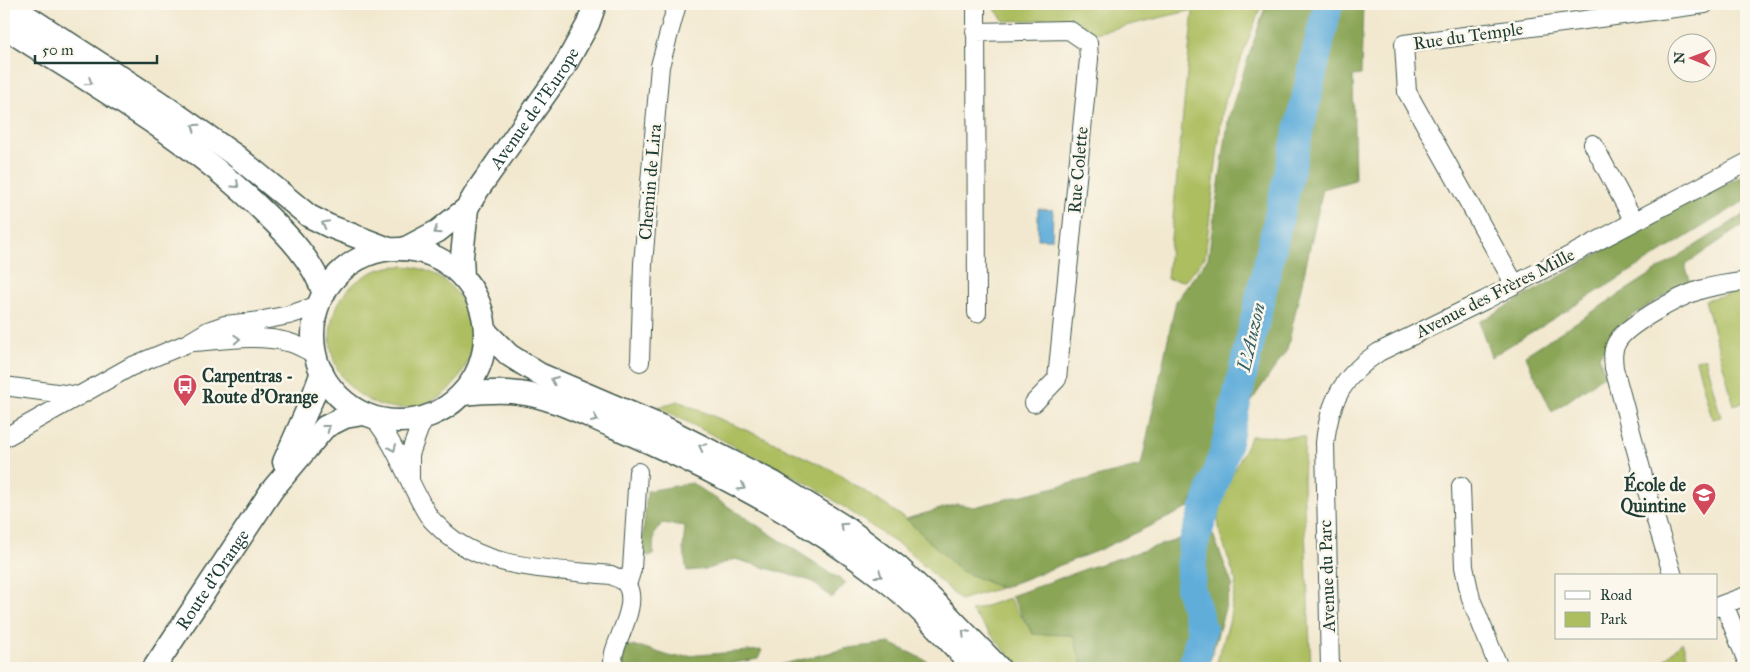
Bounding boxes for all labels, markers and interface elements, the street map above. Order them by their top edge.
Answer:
street label: Rue du Temple [1412,17,1524,55]
scale bar [35,32,158,64]
north arrow [1668,32,1718,82]
text: 50 m [42,41,74,59]
street label: Avenue de l'Europe [484,44,584,174]
text: N [1671,52,1688,64]
one-way arrow [83,76,93,85]
street label: Chemin de Lira [634,123,666,241]
one-way arrow [191,124,201,133]
street label: Rue Colette [1063,125,1093,215]
one-way arrow [231,179,240,188]
one-way arrow [321,220,330,230]
one-way arrow [433,225,443,234]
street label: Avenue des Frères Mille [1411,243,1578,343]
water label: L'Auzon [1232,301,1270,374]
one-way arrow [233,334,241,345]
place label: Carpentras - Route d'Orange [202,365,319,409]
bus stop icon: Carpentras - Route d'Orange [172,373,198,407]
one-way arrow [550,376,559,386]
one-way arrow [590,412,599,423]
one-way arrow [321,424,330,433]
one-way arrow [387,443,398,452]
one-way arrow [698,443,707,453]
place label: École de Quintine [1621,471,1686,518]
one-way arrow [737,481,746,491]
school or university icon: École de Quintine [1691,482,1717,516]
street label: Avenue du Parc [1314,519,1340,633]
one-way arrow [840,523,849,533]
street label: Route d'Orange [171,525,254,634]
one-way arrow [873,569,882,579]
legend [1555,574,1718,640]
text: Road [1600,586,1632,604]
text: Park [1600,610,1627,628]
one-way arrow [962,630,971,639]

